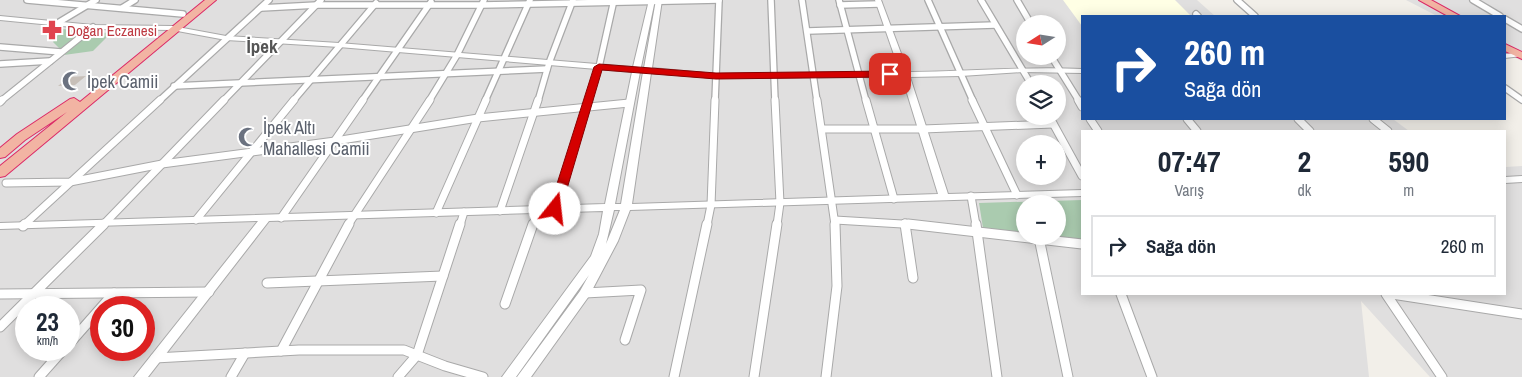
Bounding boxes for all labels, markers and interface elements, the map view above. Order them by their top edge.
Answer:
north arrow [1016,15,1066,65]
map controls [1016,15,1066,245]
pharmacy icon: Doğan Eczanesi [41,19,63,41]
place label: Doğan Eczanesi [67,20,157,41]
text: 260 m [1184,29,1265,76]
district label: İpek [246,33,278,59]
icon: right [1101,35,1166,100]
pin [869,53,911,95]
icon: arrive [876,60,904,88]
place label: İpek Camii [87,69,158,94]
mosque icon: İpek Camii [61,70,83,92]
text: Sağa dön [1184,74,1261,104]
button: layers [1016,75,1066,125]
place label: İpek Altı Mahallesi Camii [263,115,370,161]
mosque icon: İpek Altı Mahallesi Camii [237,126,259,148]
button: + [1016,135,1066,185]
text: 07:47 [1158,141,1221,181]
text: 2 [1298,141,1311,181]
text: 590 [1388,141,1429,181]
text: Varış [1174,179,1204,201]
text: dk [1297,179,1311,201]
text: m [1403,179,1414,201]
position arrow [528,182,580,234]
button: − [1016,195,1066,245]
icon: right [1103,232,1131,260]
text: Sağa dön [1146,233,1216,259]
text: 260 m [1441,233,1484,259]
speed limit sign: 30 [90,296,155,361]
text: 23 [36,305,59,339]
text: km/h [37,333,58,349]

